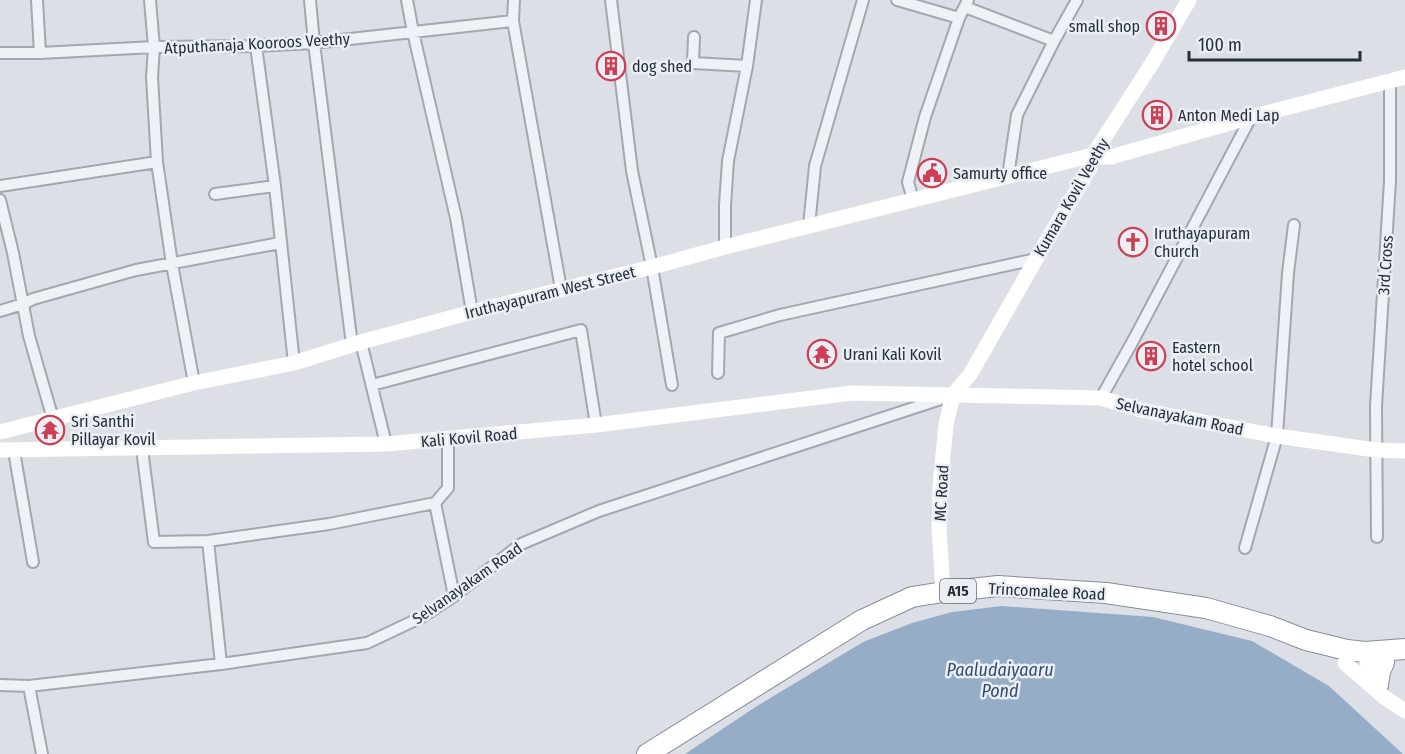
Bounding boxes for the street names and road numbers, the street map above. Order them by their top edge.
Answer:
street label: Atputhanaja Kooroos Veethy [164,29,351,58]
street label: Kumara Kovil Veethy [1030,134,1113,260]
street label: 3rd Cross [1374,234,1397,295]
street label: Iruthayapuram West Street [463,262,638,323]
street label: Selvanayakam Road [1114,394,1245,439]
street label: Kali Kovil Road [420,424,518,451]
street label: MC Road [931,464,952,522]
street label: Selvanayakam Road [409,538,526,628]
road number: A15 [940,579,976,603]
street label: Trincomalee Road [988,579,1106,604]

